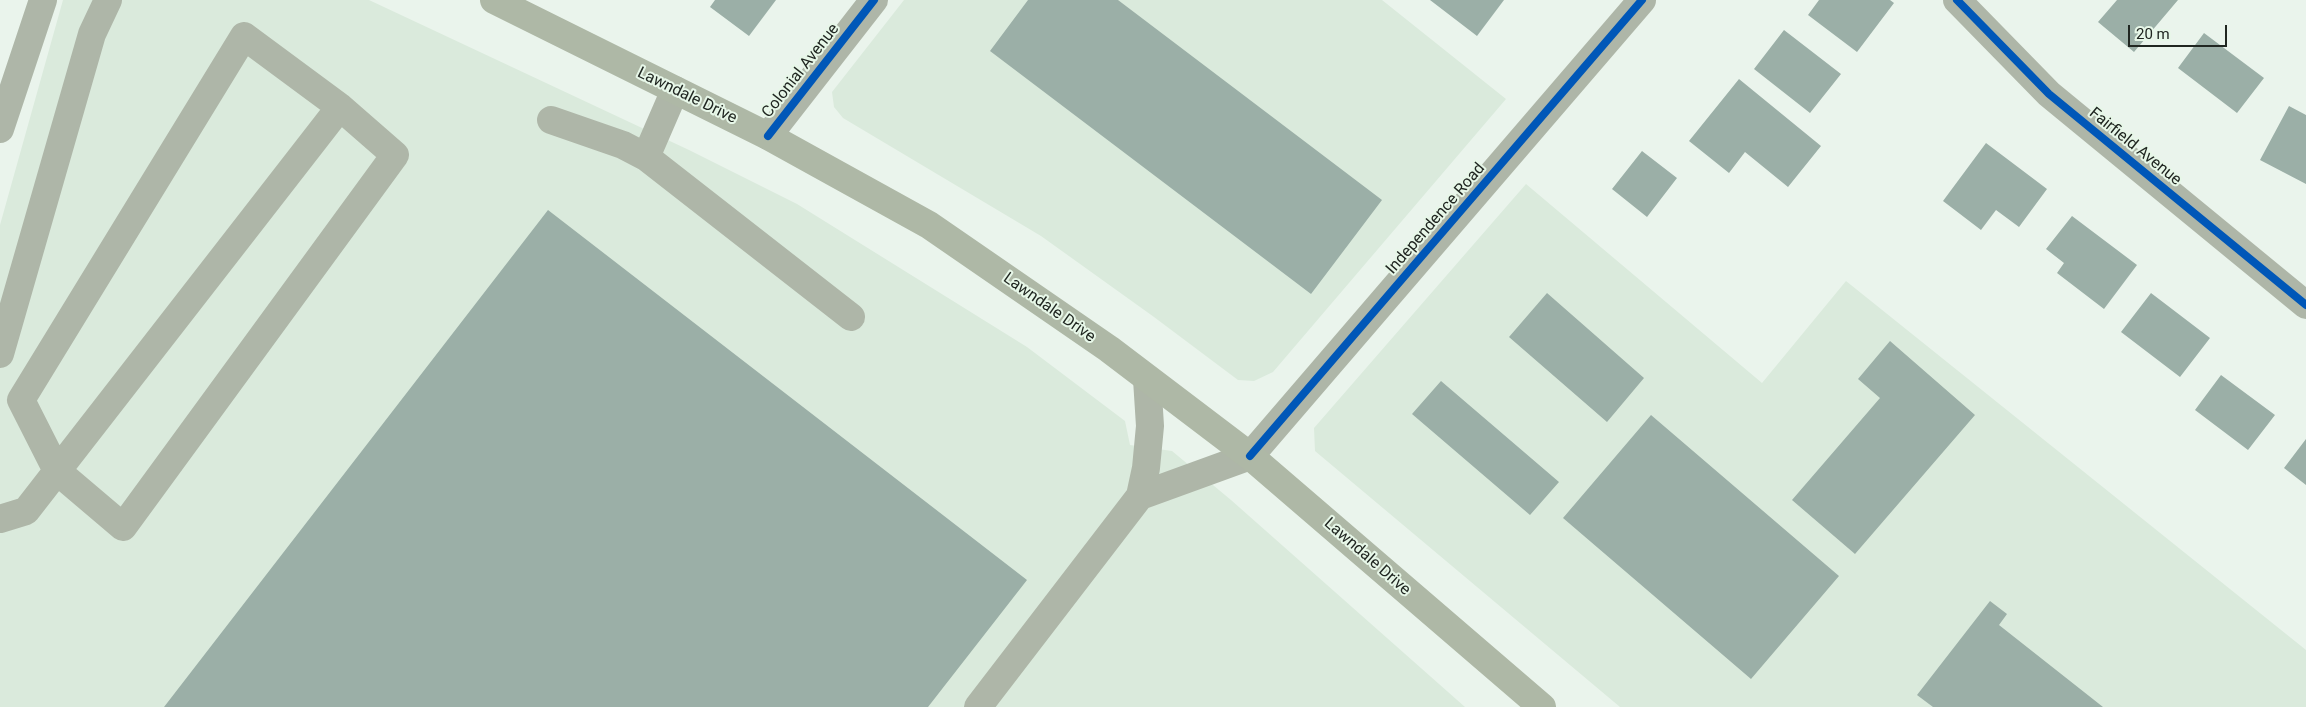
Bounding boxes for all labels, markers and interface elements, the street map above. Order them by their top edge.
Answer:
scale bar [2131,15,2230,47]
street label: Colonial Avenue [758,20,844,122]
text: 20 m [2136,25,2170,43]
street label: Lawndale Drive [634,64,740,128]
street label: Fairfield Avenue [2085,104,2185,190]
street label: Independence Road [1383,160,1489,278]
street label: Lawndale Drive [999,269,1099,347]
street label: Lawndale Drive [1320,514,1414,600]

